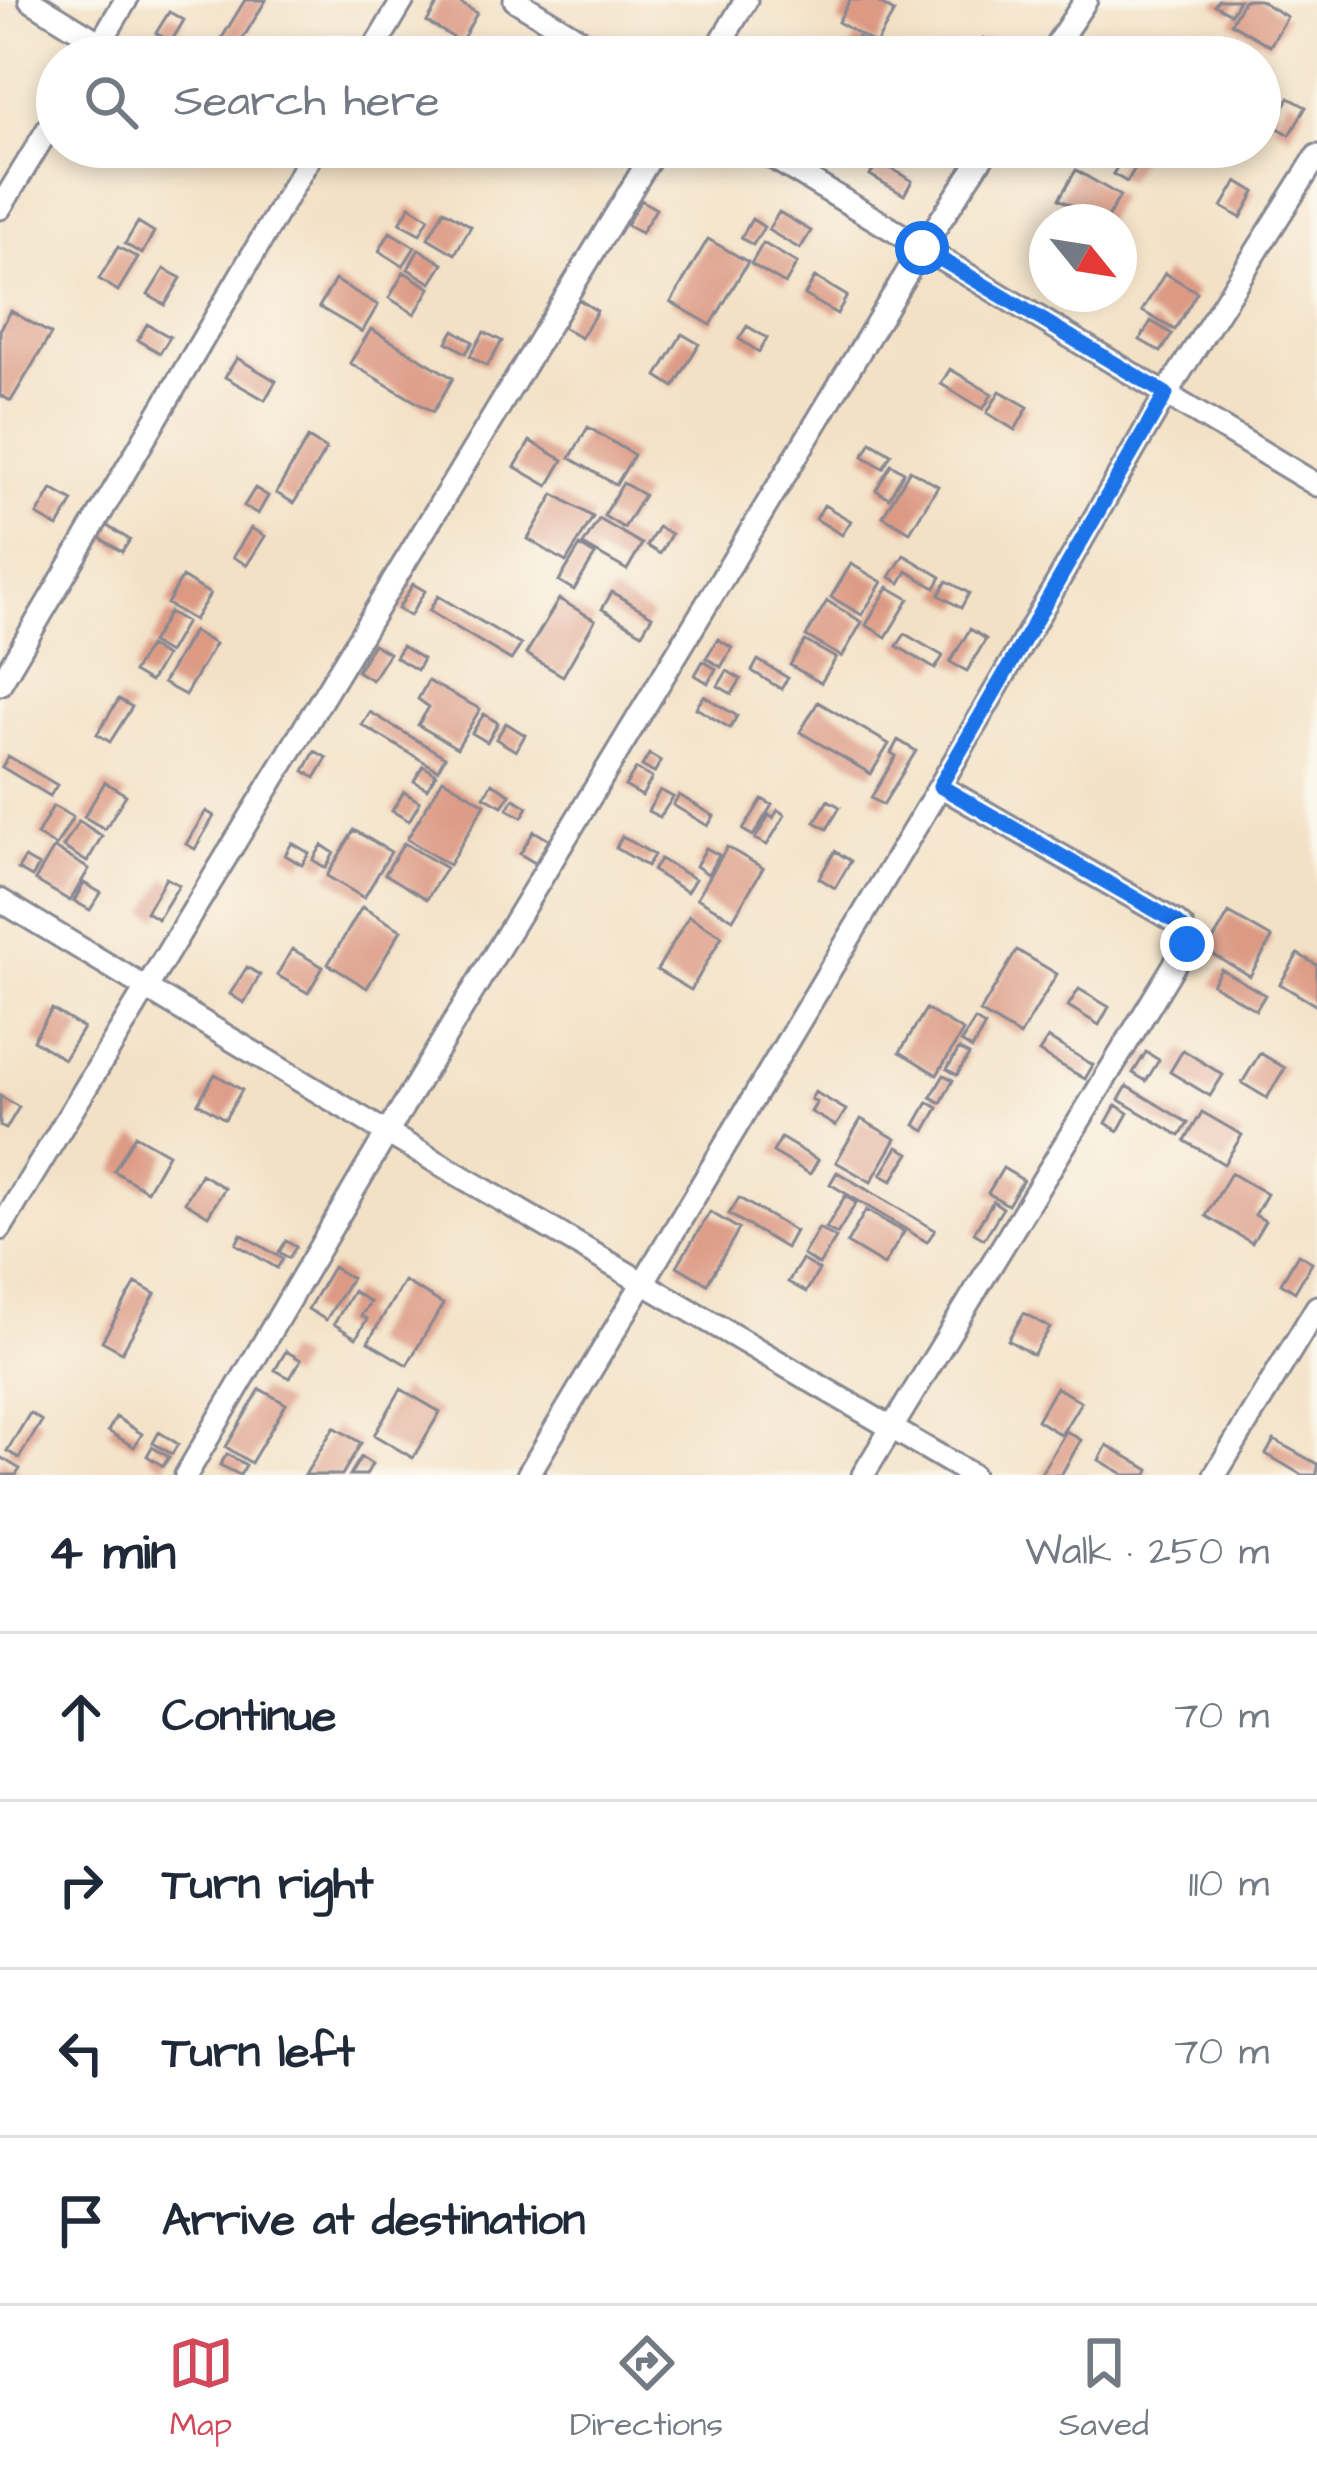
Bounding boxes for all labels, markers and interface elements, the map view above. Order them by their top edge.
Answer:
search box [36,36,1281,168]
icon: search [78,69,144,135]
text: Search here [174,71,440,133]
north arrow [1029,204,1137,312]
route start [895,221,949,275]
route end [1160,917,1214,971]
text: 4 min [48,1518,176,1589]
text: Walk · 250 m [1025,1526,1269,1580]
icon: ahead [48,1684,114,1750]
text: Continue [162,1686,336,1748]
text: 70 m [1174,1690,1269,1744]
icon: right [48,1852,114,1918]
text: Turn right [162,1854,374,1916]
text: 110 m [1188,1858,1269,1912]
icon: left [48,2020,114,2086]
text: Turn left [162,2022,355,2084]
text: 70 m [1174,2026,1269,2080]
icon: arrive [48,2188,114,2254]
text: Arrive at destination [162,2190,585,2252]
tab: Map [168,2330,234,2448]
tab: Directions [570,2330,723,2448]
tab: Saved [1059,2330,1149,2448]

